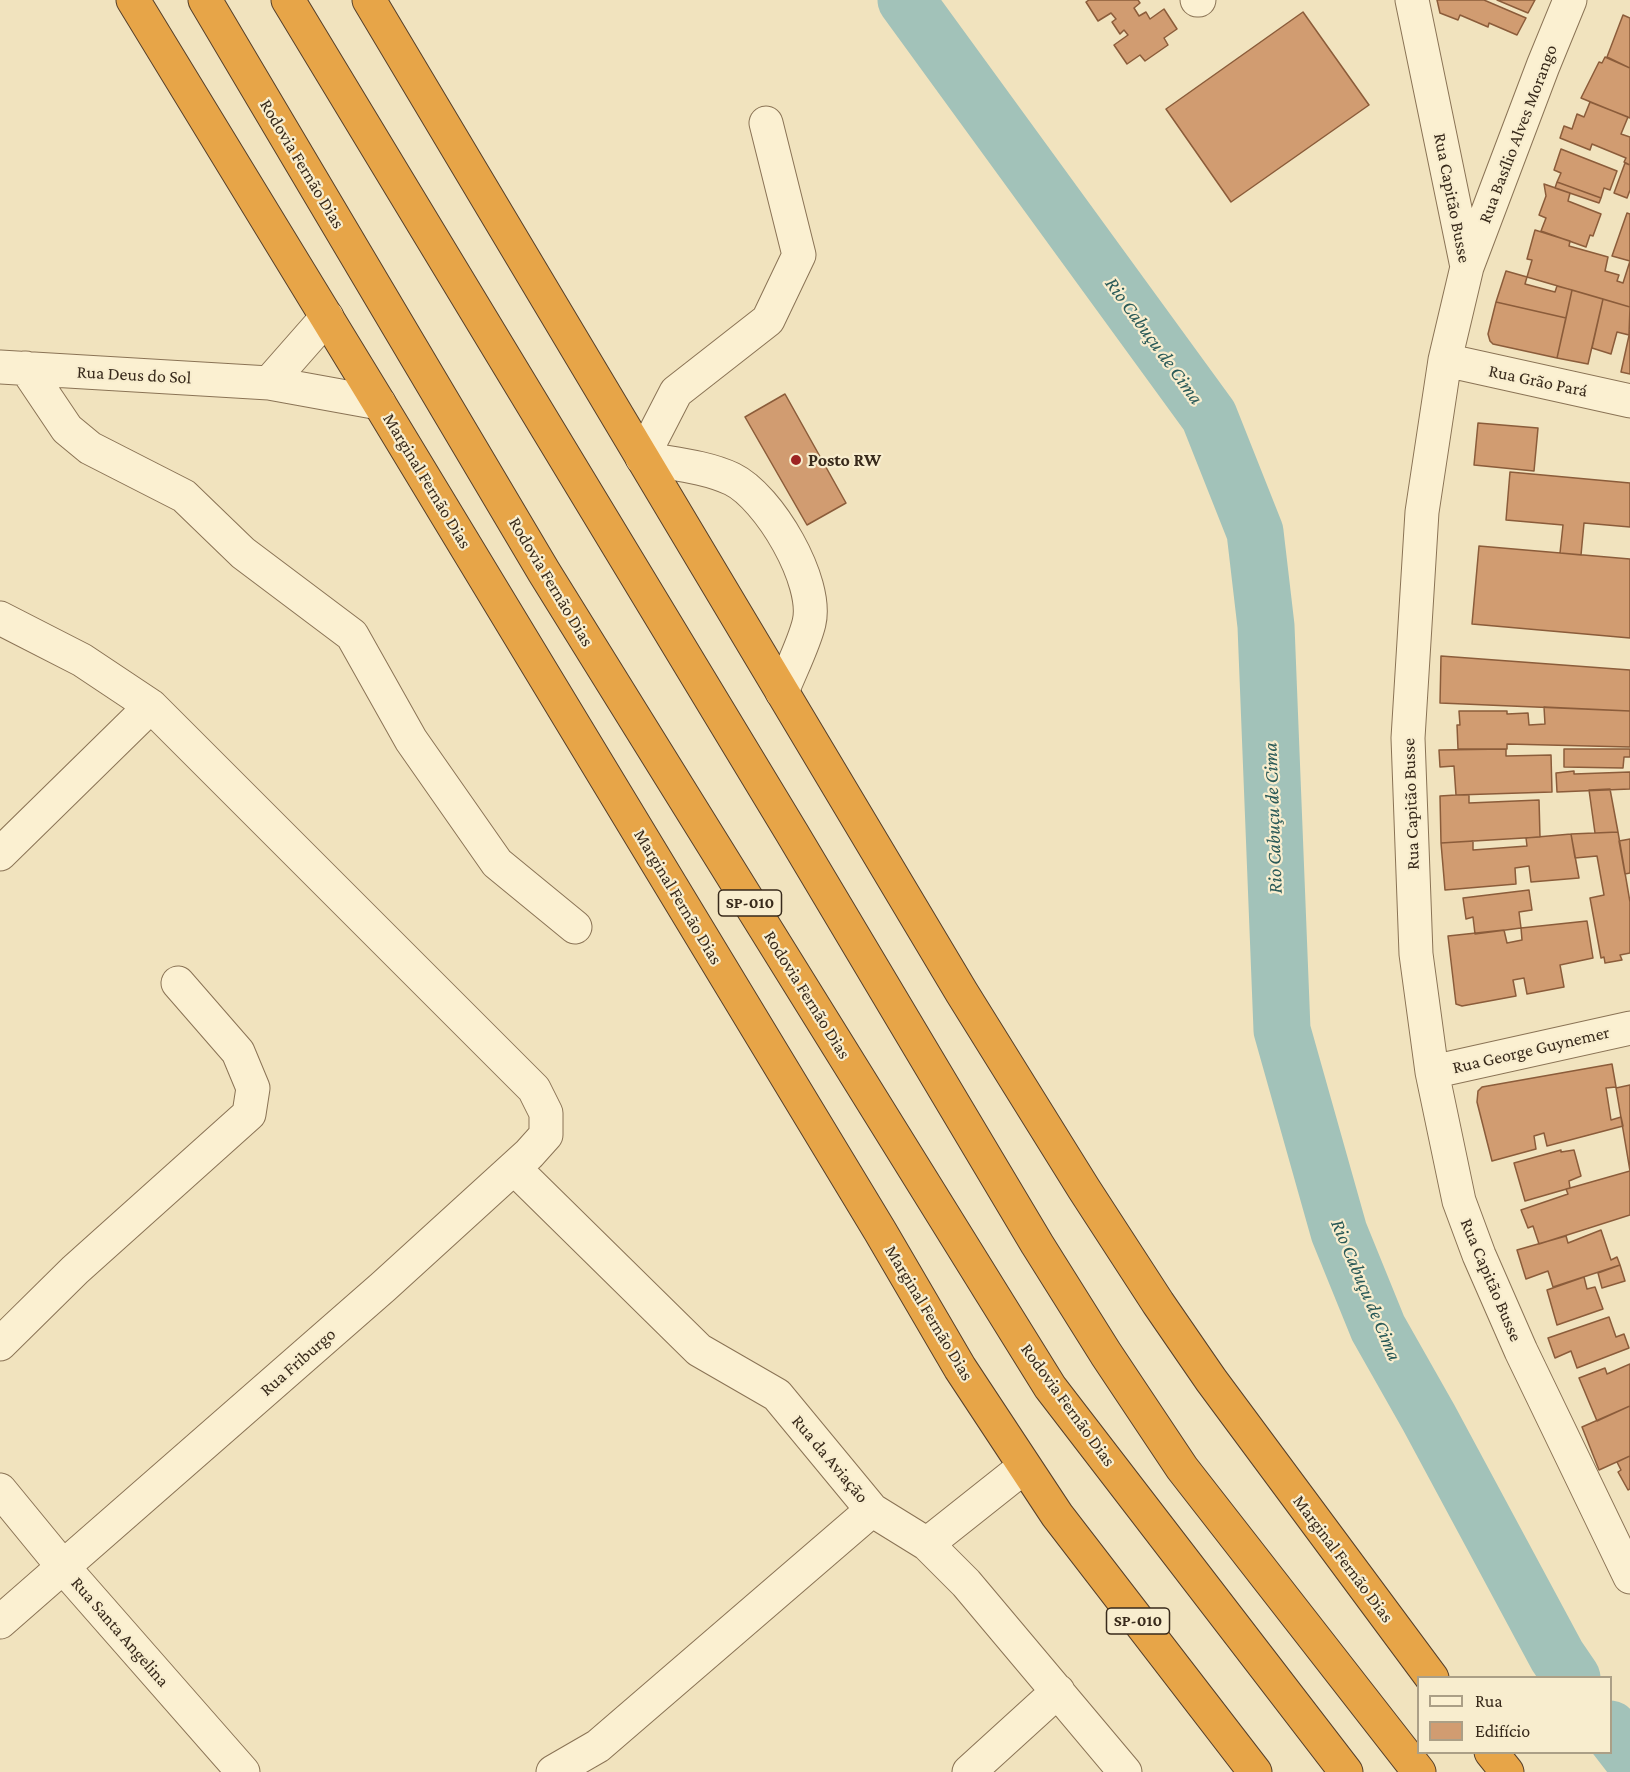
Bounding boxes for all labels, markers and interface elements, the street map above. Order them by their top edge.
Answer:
street label: Rua Basílio Alves Morango [1474,42,1562,226]
street label: Rodovia Fernão Dias [255,95,349,233]
street label: Rua Capitão Busse [1429,131,1475,265]
water label: Rio Cabuçu de Cima [1100,273,1208,409]
street label: Rua Grão Pará [1487,360,1589,402]
street label: Rua Deus do Sol [76,361,192,389]
street label: Marginal Fernão Dias [378,409,476,553]
place label: Posto RW [808,449,881,471]
marker: Posto RW [789,453,803,467]
street label: Rodovia Fernão Dias [504,513,598,651]
street label: Rua Capitão Busse [1398,738,1424,870]
water label: Rio Cabuçu de Cima [1258,742,1288,894]
street label: Marginal Fernão Dias [629,825,727,969]
road number: SP-010 [718,890,782,916]
street label: Rodovia Fernão Dias [759,927,855,1063]
street label: Rua George Guynemer [1450,1021,1612,1079]
street label: Rua Capitão Busse [1455,1215,1527,1345]
water label: Rio Cabuçu de Cima [1325,1216,1407,1364]
street label: Marginal Fernão Dias [880,1241,978,1385]
street label: Rua Friburgo [256,1323,340,1401]
street label: Rodovia Fernão Dias [1016,1339,1120,1471]
street label: Rua da Aviação [787,1411,873,1507]
street label: Marginal Fernão Dias [1288,1491,1398,1627]
street label: Rua Santa Angelina [66,1573,174,1691]
road number: SP-010 [1106,1608,1170,1634]
legend [1417,1676,1612,1754]
text: Rua [1475,1691,1503,1711]
text: Edifício [1475,1721,1530,1741]

